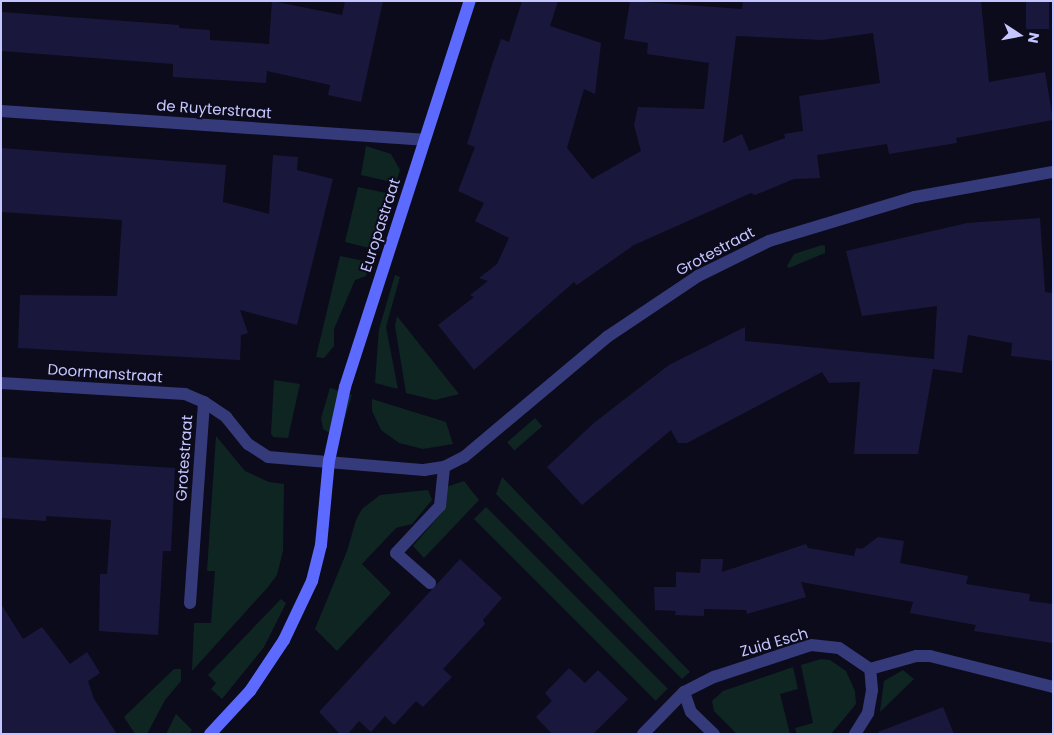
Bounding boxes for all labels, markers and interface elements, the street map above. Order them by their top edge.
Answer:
north arrow [994,10,1044,60]
text: N [1023,31,1045,45]
street label: de Ruyterstraat [156,96,272,122]
street label: Europastraat [356,176,404,274]
street label: Grotestraat [673,223,757,279]
street label: Doormanstraat [47,360,163,386]
street label: Grotestraat [172,414,196,502]
street label: Zuid Esch [738,624,810,660]

